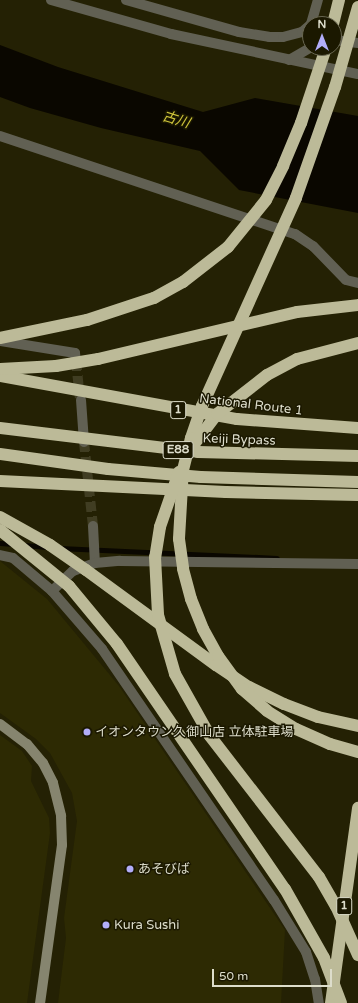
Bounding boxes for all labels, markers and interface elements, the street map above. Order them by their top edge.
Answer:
north arrow [302,16,342,56]
text: N [318,18,326,31]
water label: 古川 [160,108,192,132]
street label: National Route 1 [198,391,304,419]
road number: 1 [170,400,186,420]
street label: Keiji Bypass [202,431,276,449]
road number: E88 [162,440,194,460]
place label: イオンタウン久御山店 立体駐車場 [95,724,293,740]
marker: イオンタウン久御山店 立体駐車場 [82,727,92,737]
place label: あそびば [138,861,190,877]
marker: あそびば [125,864,135,874]
road number: 1 [336,896,352,916]
place label: Kura Sushi [114,917,179,933]
marker: Kura Sushi [101,920,111,930]
scale bar [214,961,334,987]
text: 50 m [219,969,248,983]

